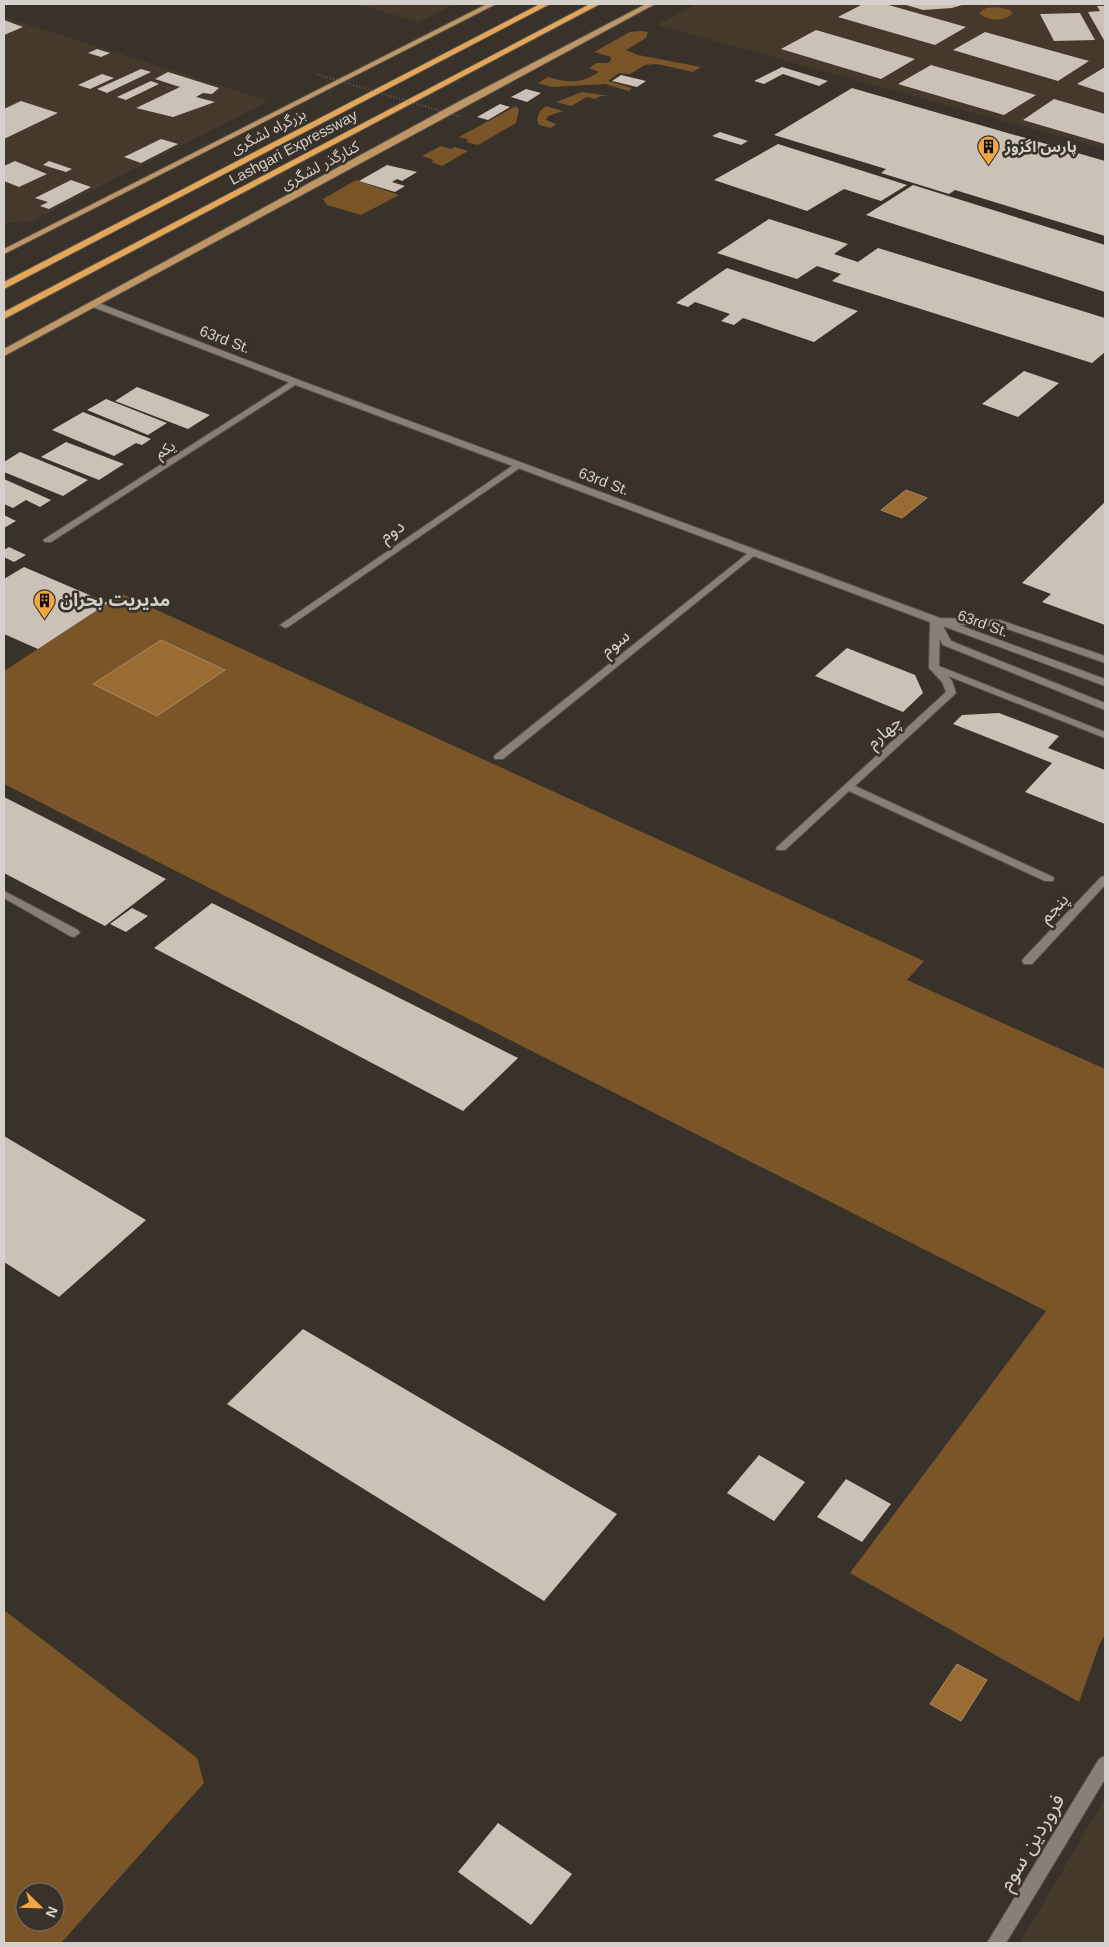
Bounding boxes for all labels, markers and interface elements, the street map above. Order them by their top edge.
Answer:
street label: بزرگراه لشگری [228,105,309,158]
street label: Lashgari Expressway [226,106,360,188]
building icon: پارس اگزوز [977,134,1001,165]
street label: کنارگذر لشگری [278,137,363,194]
place label: پارس اگزوز [1004,138,1077,156]
street label: 63rd St. [197,322,253,356]
street label: یکم [152,436,180,464]
street label: 63rd St. [576,464,632,498]
street label: دوم [376,516,410,550]
building icon: مدیریت بحران [32,588,56,619]
place label: مدیریت بحران [60,590,170,611]
street label: 63rd St. [955,606,1011,640]
street label: سوم [597,625,636,664]
street label: چهارم [863,711,908,756]
street label: پنجم [1035,889,1075,929]
street label: فروردین سوم [993,1790,1073,1897]
north arrow [15,1882,65,1932]
text: N [43,1904,61,1920]

